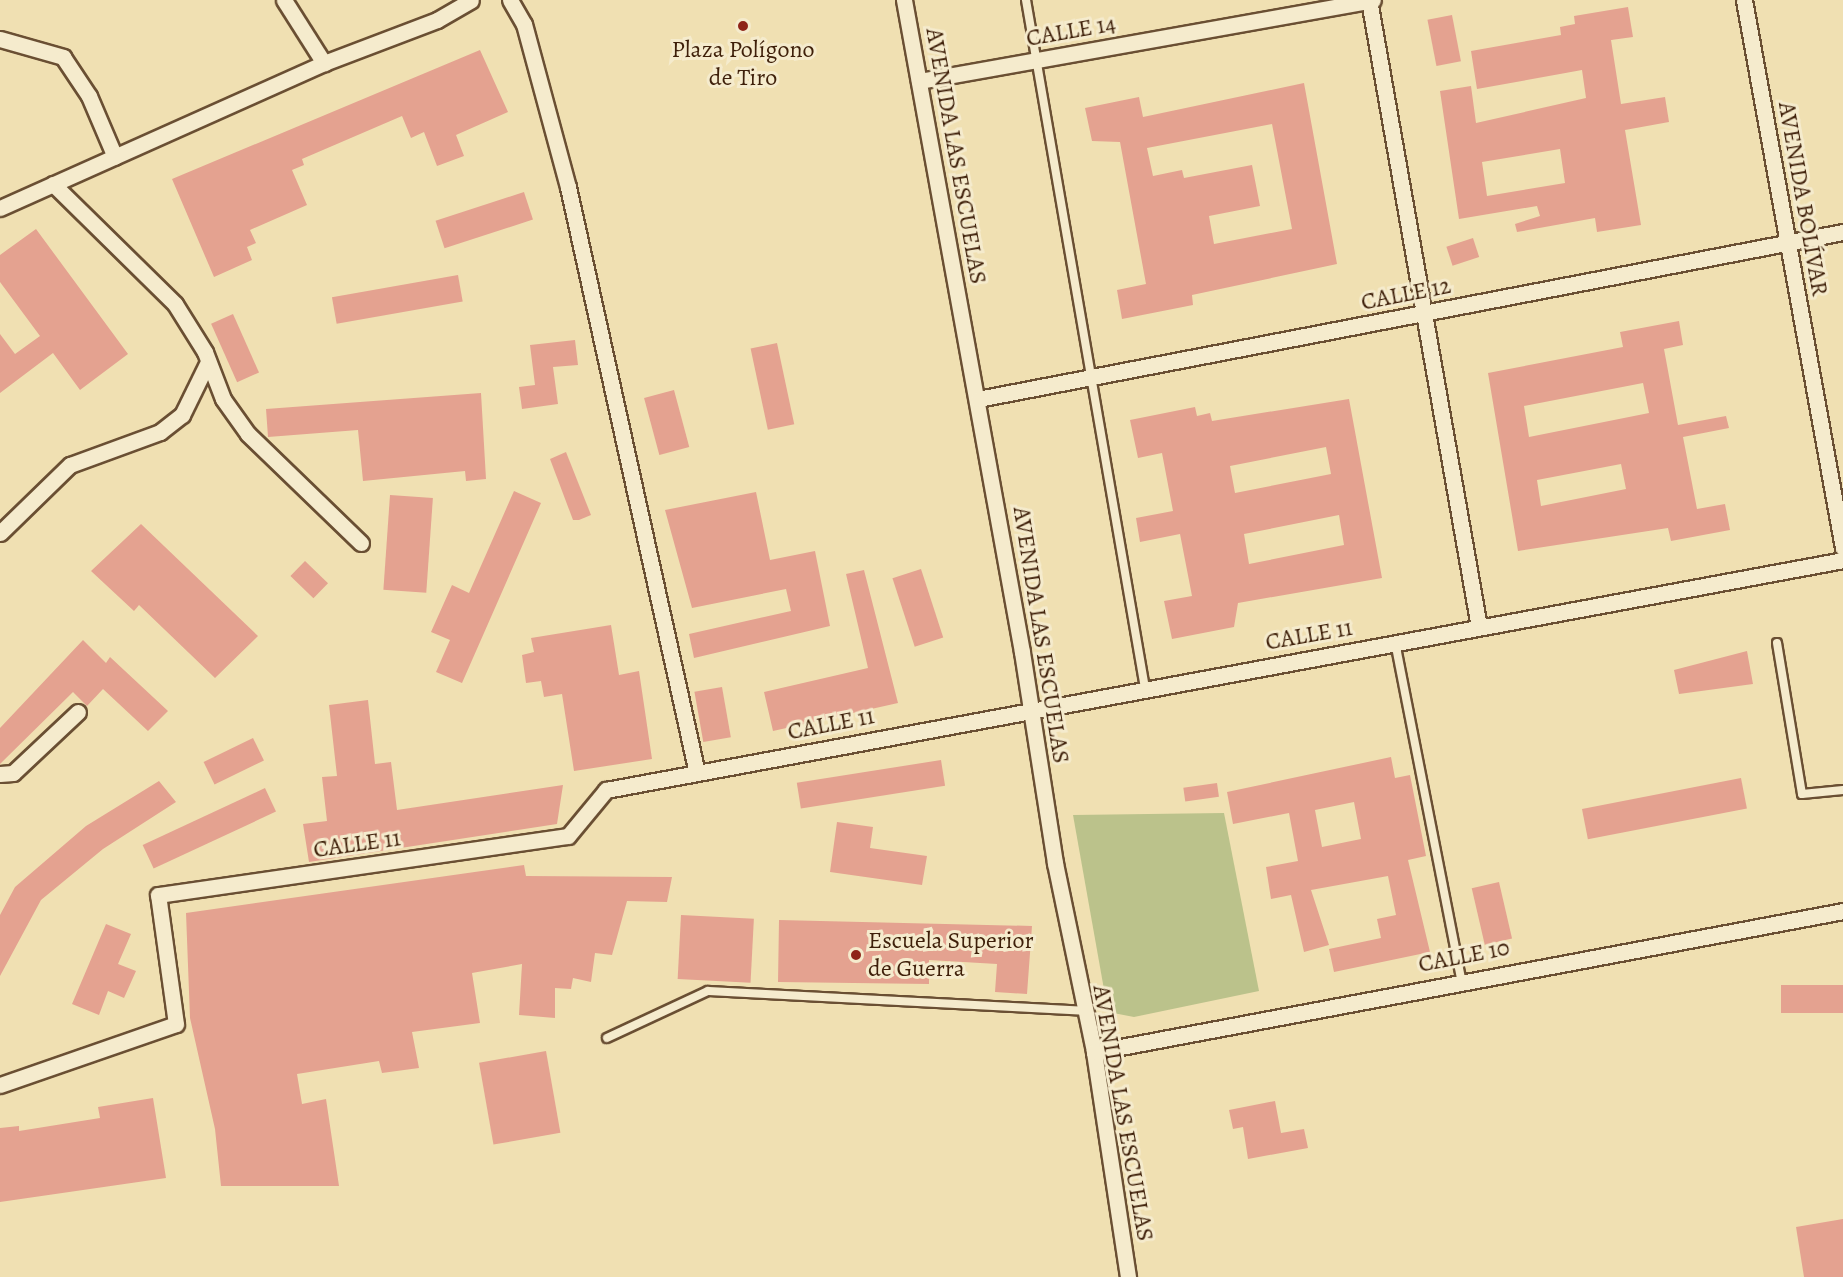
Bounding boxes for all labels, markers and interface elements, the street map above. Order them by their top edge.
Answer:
street label: CALLE 14 [1024,9,1118,53]
marker: Plaza Polígono de Tiro [736,19,750,33]
street label: AVENIDA LAS ESCUELAS [919,26,993,286]
place label: Plaza Polígono de Tiro [671,36,815,92]
street label: AVENIDA BOLÍVAR [1772,100,1834,298]
street label: CALLE 12 [1359,271,1453,317]
street label: AVENIDA LAS ESCUELAS [1006,505,1076,765]
street label: CALLE 11 [1263,613,1355,657]
street label: CALLE 11 [785,701,877,747]
street label: CALLE 11 [312,824,402,864]
place label: Escuela Superior de Guerra [868,927,1034,983]
street label: CALLE 10 [1416,933,1512,979]
marker: Escuela Superior de Guerra [849,948,863,962]
street label: AVENIDA LAS ESCUELAS [1086,983,1160,1243]

